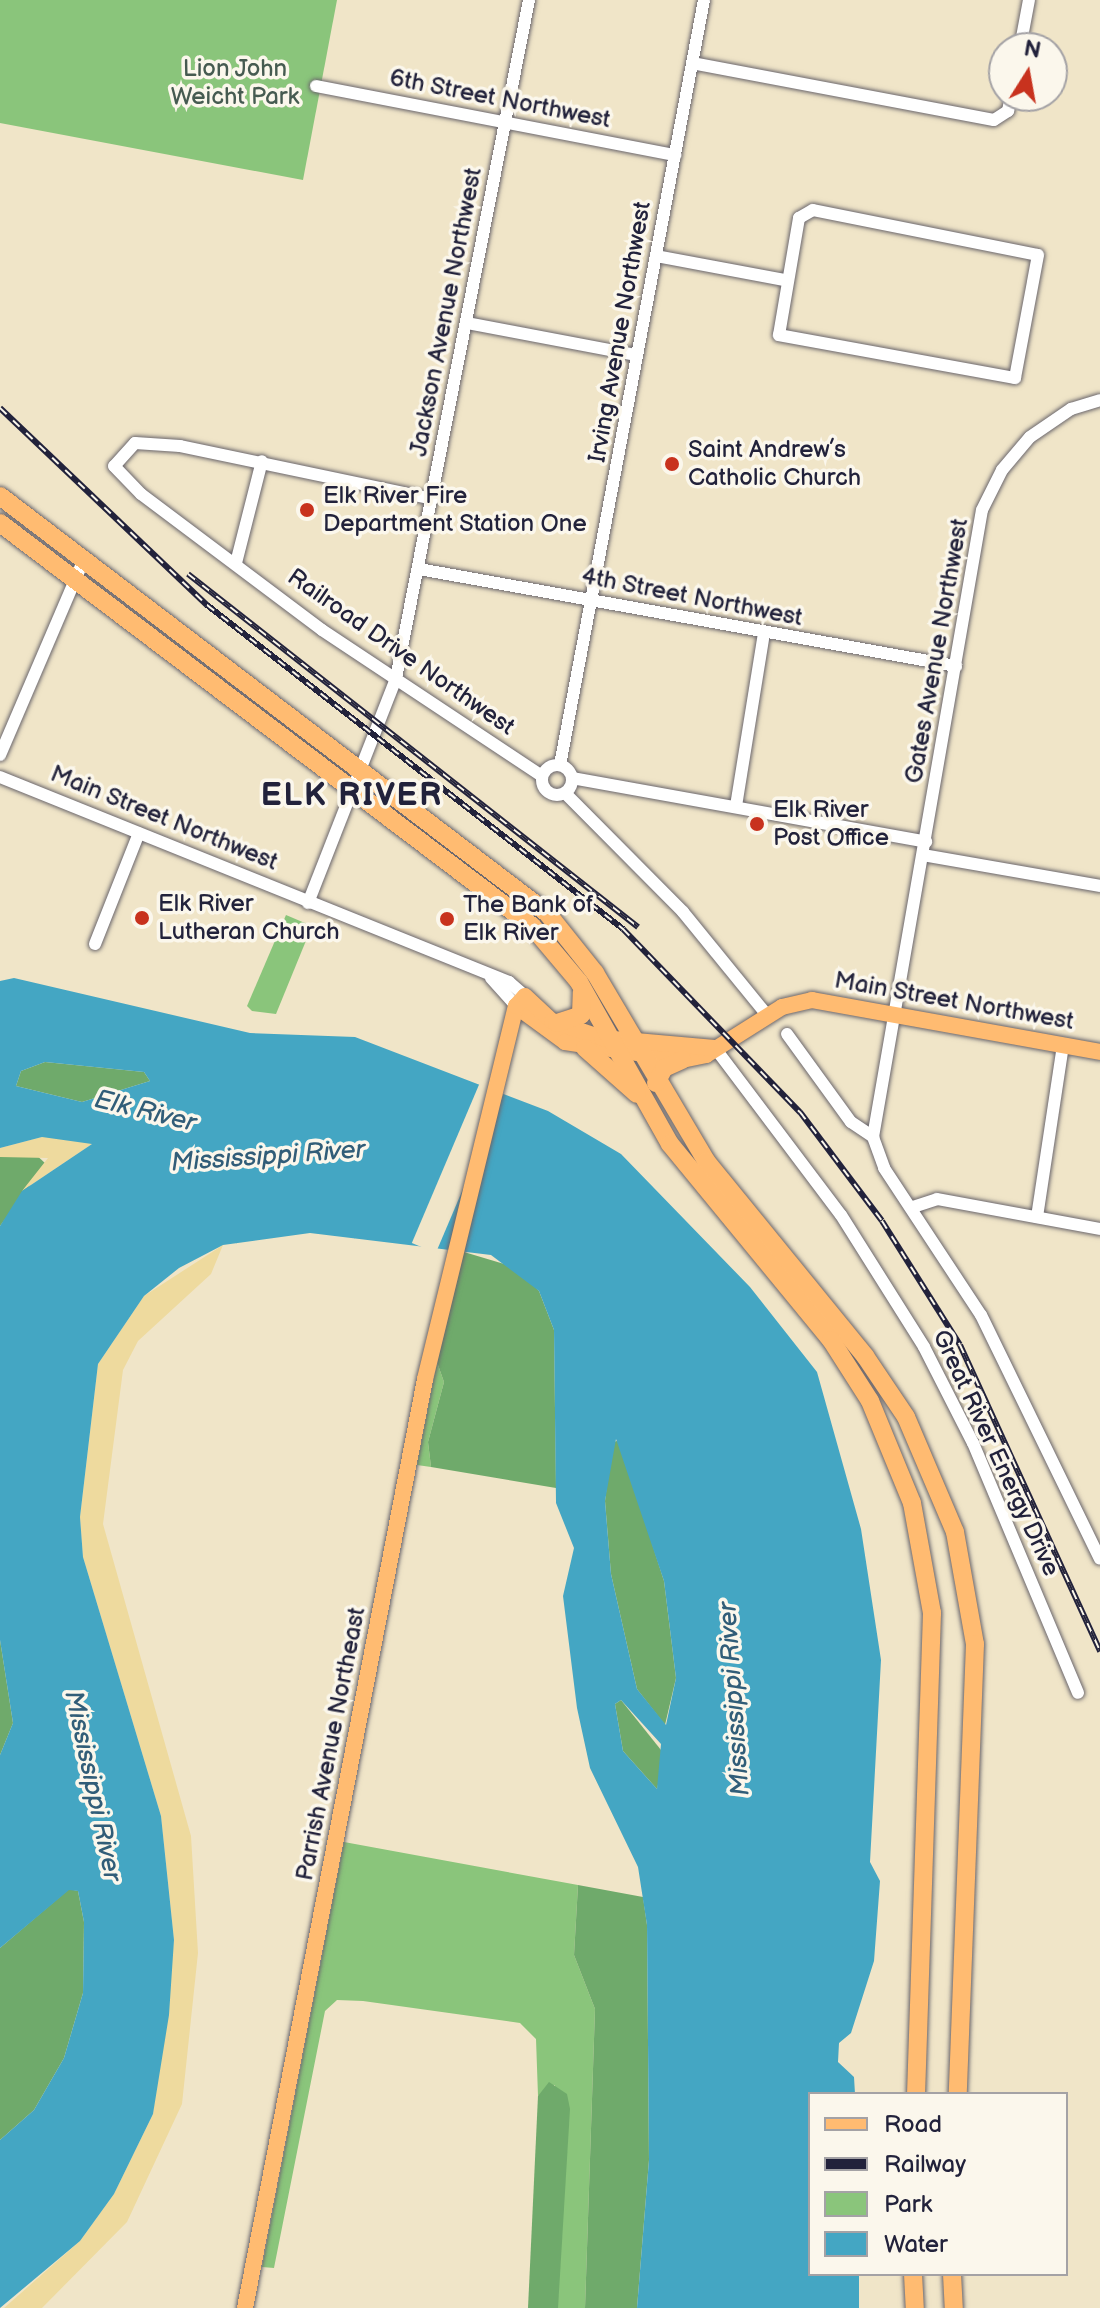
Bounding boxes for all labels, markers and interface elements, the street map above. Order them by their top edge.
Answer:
north arrow [988,32,1068,112]
text: N [1022,35,1043,65]
park label: Lion John Weicht Park [171,55,299,111]
street label: 6th Street Northwest [387,63,613,135]
street label: Jackson Avenue Northwest [404,165,488,459]
street label: Irving Avenue Northwest [583,199,657,465]
place label: Saint Andrew’s Catholic Church [688,436,861,492]
marker: Saint Andrew’s Catholic Church [663,455,681,473]
place label: Elk River Fire Department Station One [323,482,587,538]
marker: Elk River Fire Department Station One [298,501,316,519]
street label: Gates Avenue Northwest [900,516,974,786]
street label: 4th Street Northwest [579,561,805,633]
street label: Railroad Drive Northwest [282,563,520,741]
street label: Main Street Northwest [46,759,282,877]
district label: ELK RIVER [261,777,443,815]
place label: Elk River Post Office [773,796,889,852]
marker: Elk River Post Office [748,815,766,833]
place label: Elk River Lutheran Church [158,890,340,946]
place label: The Bank of Elk River [463,891,594,947]
marker: Elk River Lutheran Church [133,909,151,927]
marker: The Bank of Elk River [438,910,456,928]
street label: Main Street Northwest [832,966,1076,1036]
water label: Elk River [91,1084,199,1140]
water label: Mississippi River [170,1135,366,1179]
street label: Great River Energy Drive [926,1325,1066,1581]
water label: Mississippi River [713,1601,757,1797]
street label: Parrish Avenue Northeast [290,1605,372,1883]
water label: Mississippi River [57,1688,127,1884]
legend [808,2092,1068,2276]
text: Road [884,2110,942,2139]
text: Railway [884,2150,966,2179]
text: Park [884,2190,932,2219]
text: Water [884,2230,948,2259]

